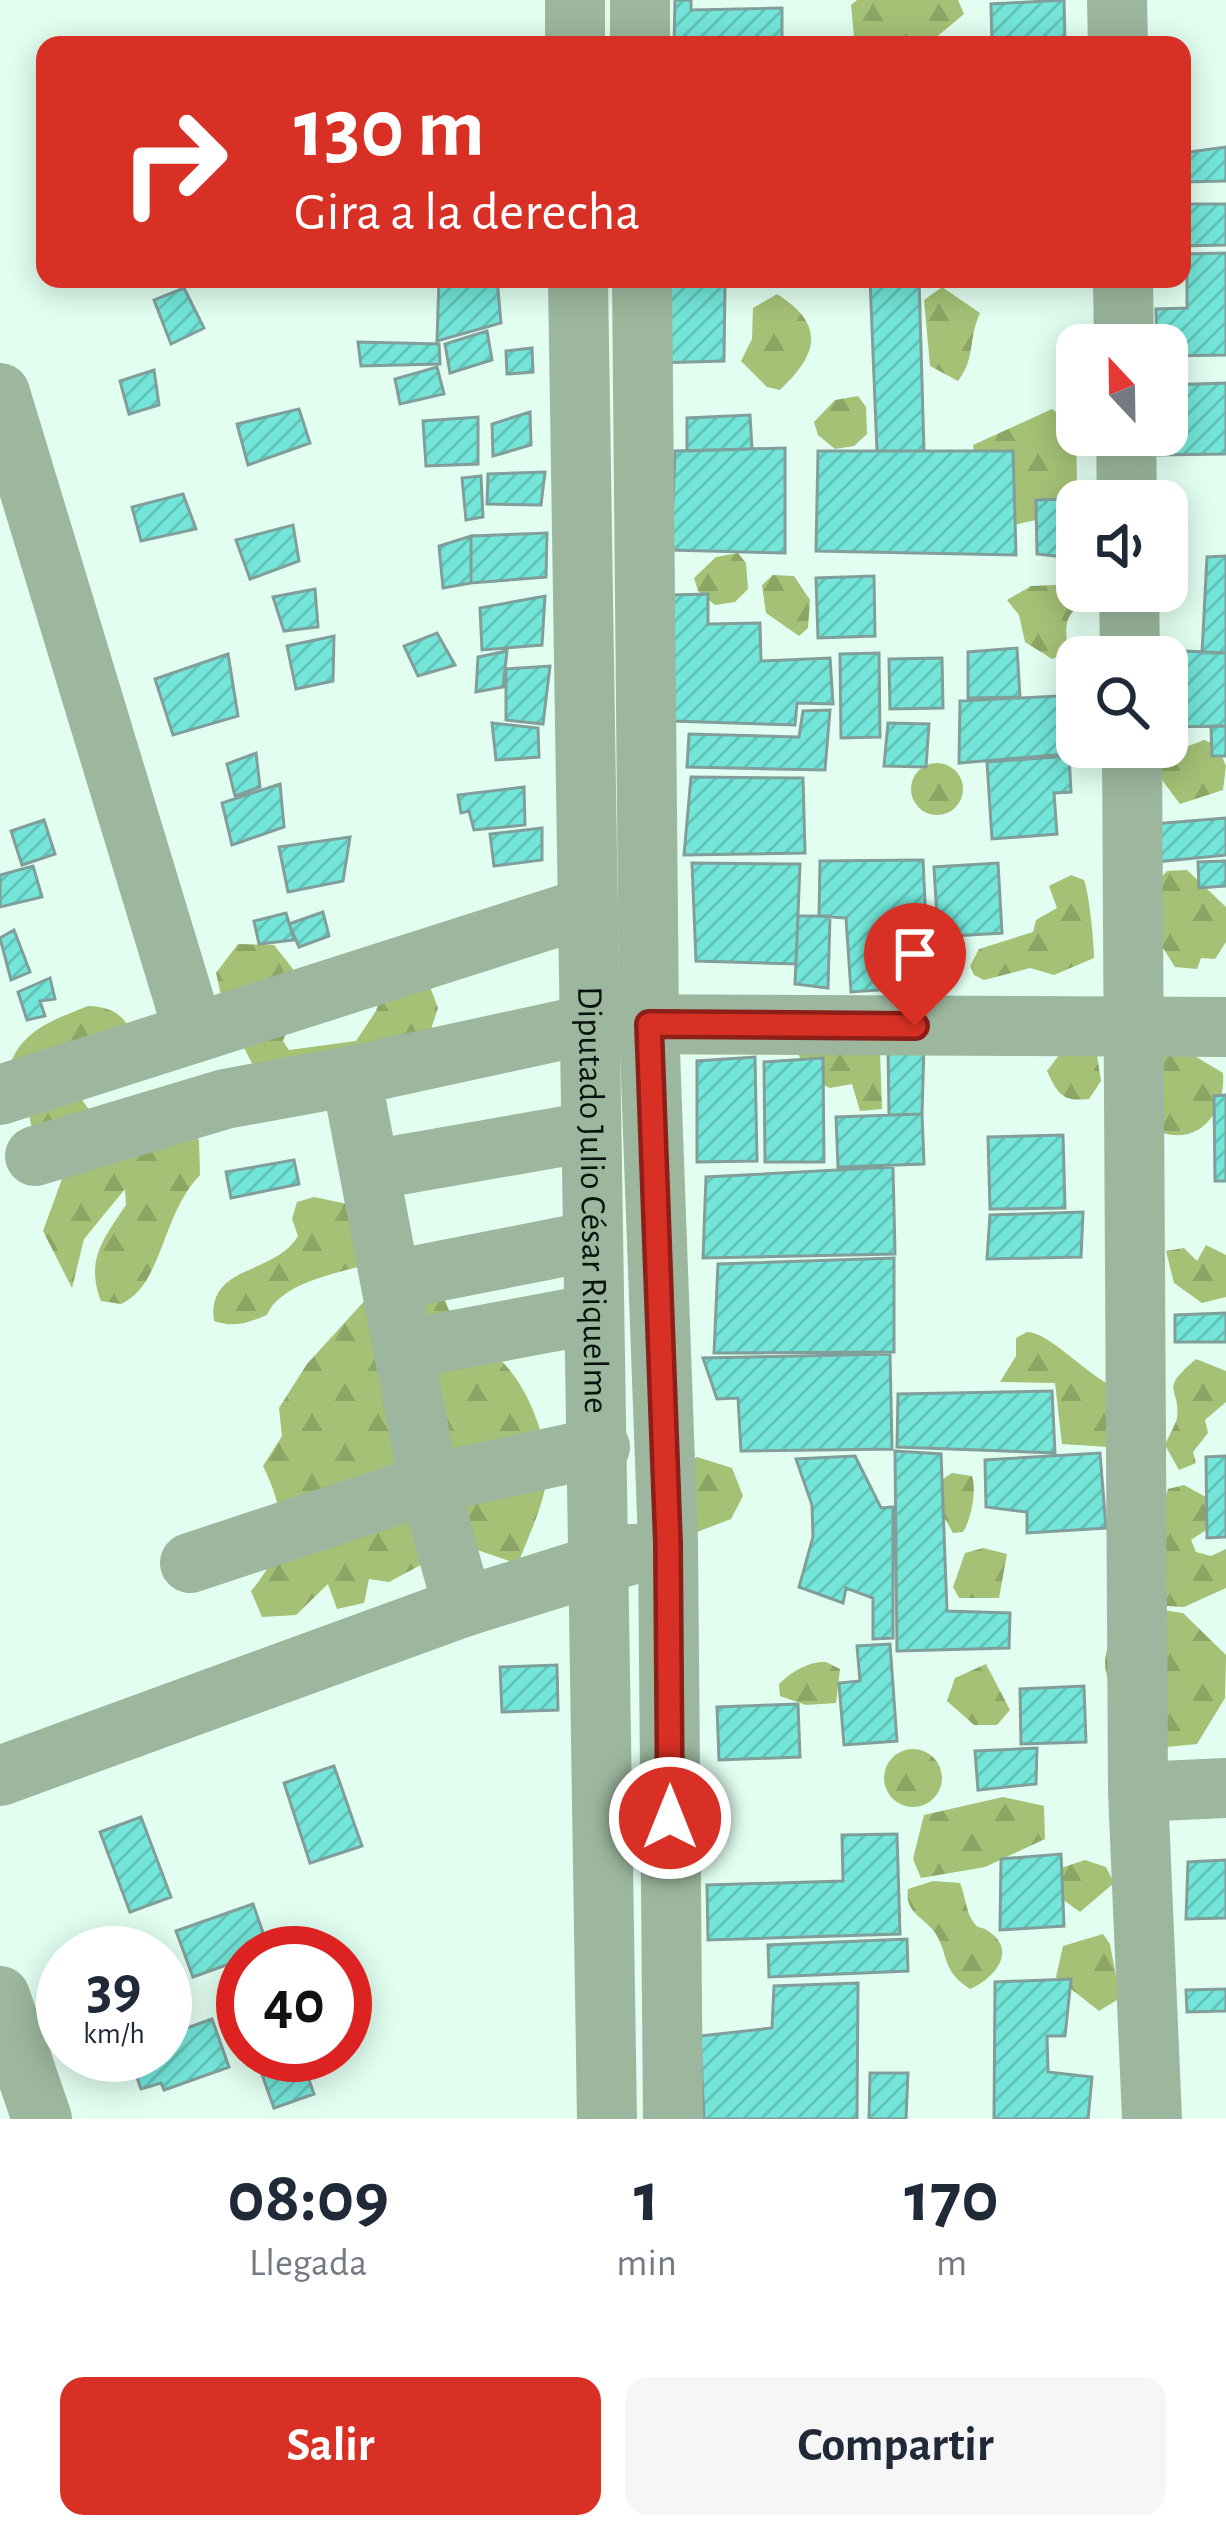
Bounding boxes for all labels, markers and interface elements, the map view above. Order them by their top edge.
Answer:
icon: right [96,84,252,240]
text: 130 m [294,88,485,172]
text: Gira a la derecha [294,186,640,240]
north arrow [1056,324,1188,456]
map controls [1056,324,1188,768]
button: sound [1056,480,1188,612]
button: search [1056,636,1188,768]
pin [864,903,966,1026]
icon: arrive [882,921,948,987]
street label: Diputado Julio César Riquelme [571,986,614,1414]
position arrow [607,1755,733,1881]
speed limit sign: 40 [216,1926,372,2082]
text: 39 [87,1959,141,2019]
text: km/h [83,2019,145,2049]
text: 08:09 [227,2162,389,2234]
text: 1 [634,2162,660,2234]
text: 170 [904,2162,999,2234]
text: Llegada [249,2244,367,2283]
text: min [616,2244,677,2283]
text: m [936,2244,967,2283]
button: Salir [60,2377,601,2515]
button: Compartir [625,2377,1166,2515]

